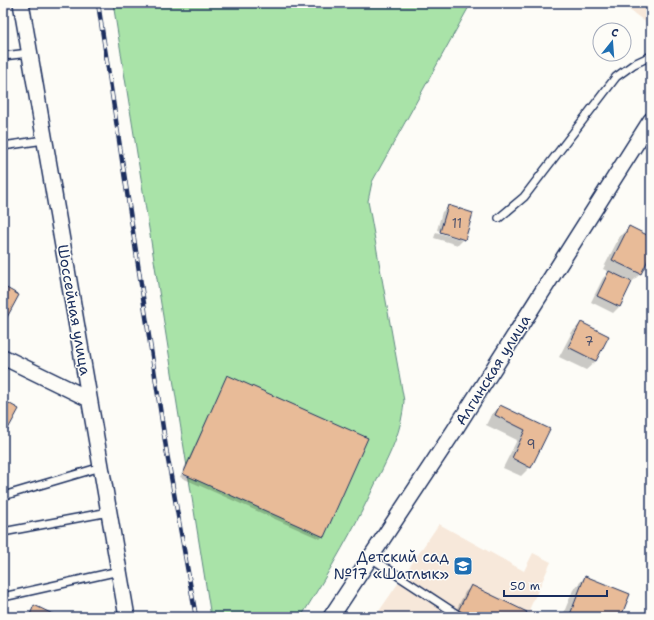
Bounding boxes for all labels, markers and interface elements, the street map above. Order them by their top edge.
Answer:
north arrow [592,22,632,62]
text: С [609,25,620,41]
house number: 11 [452,215,462,232]
street label: Шоссейная улица [53,243,95,378]
street label: Алгинская улица [451,310,535,429]
house number: 7 [584,333,594,350]
house number: 9 [526,436,536,453]
place label: Детский сад №17 «Шатлык» [334,547,449,584]
school or university icon: Детский сад №17 «Шатлык» [452,555,474,577]
scale bar [504,572,607,598]
text: 50 m [510,578,540,594]

